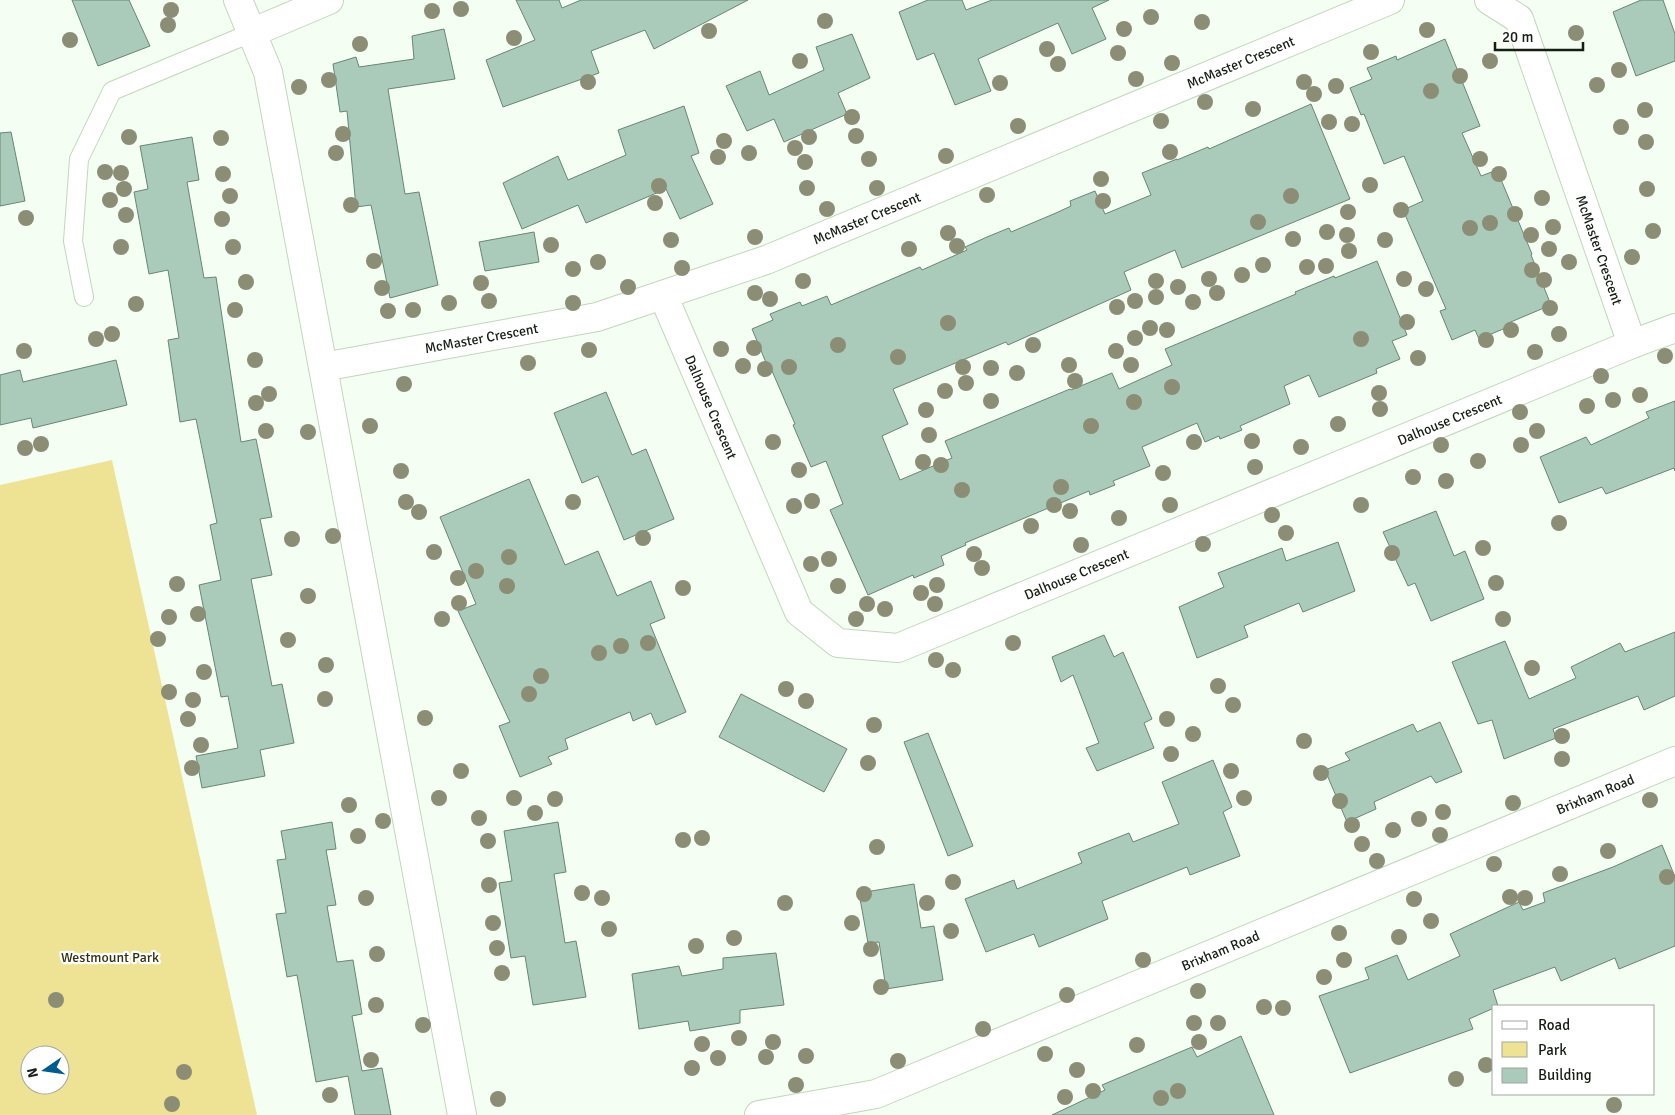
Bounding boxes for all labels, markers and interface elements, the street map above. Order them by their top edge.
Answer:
scale bar [1495,20,1582,52]
text: 20 m [1502,28,1533,46]
street label: McMaster Crescent [1184,32,1297,92]
street label: McMaster Crescent [810,188,923,248]
street label: McMaster Crescent [1572,193,1626,307]
street label: McMaster Crescent [423,319,540,357]
street label: Dalhouse Crescent [681,352,741,462]
street label: Dalhouse Crescent [1395,390,1504,449]
street label: Dalhouse Crescent [1022,545,1131,603]
street label: Brixham Road [1554,770,1637,818]
street label: Brixham Road [1179,927,1262,974]
park label: Westmount Park [61,949,159,966]
legend [1492,1005,1655,1095]
text: Road [1538,1016,1570,1034]
text: Park [1538,1041,1567,1059]
north arrow [20,1045,70,1095]
text: N [23,1066,42,1079]
text: Building [1538,1066,1592,1084]

